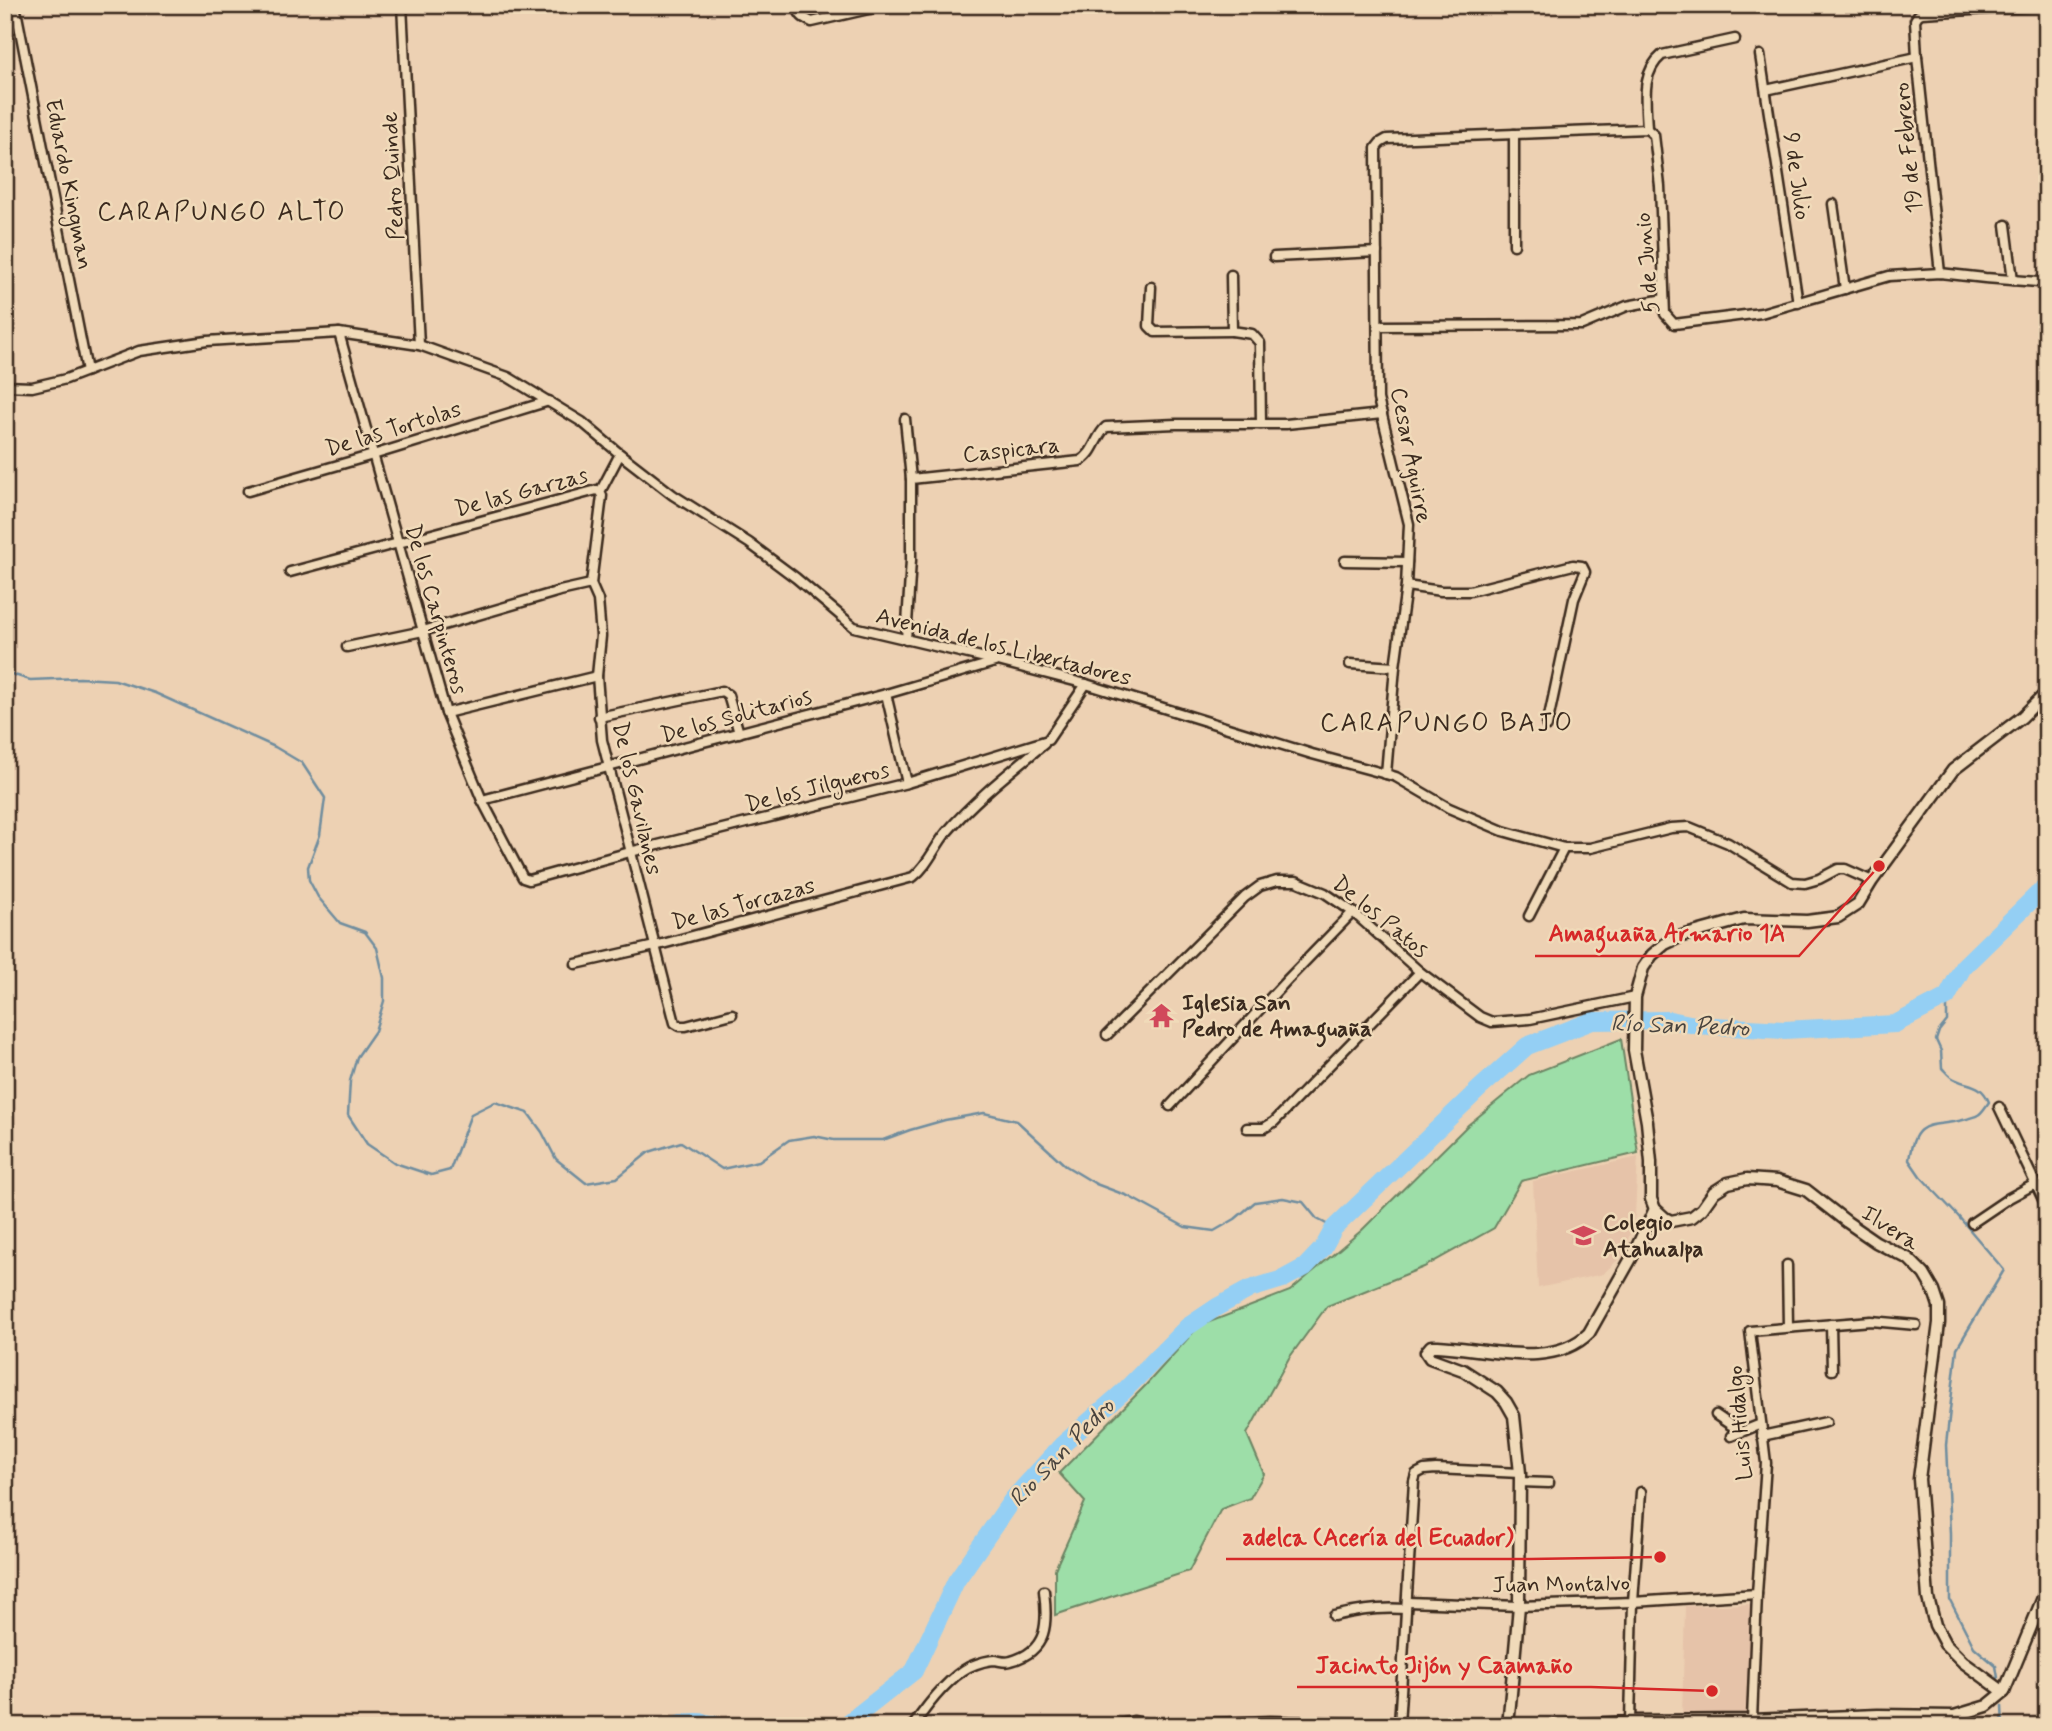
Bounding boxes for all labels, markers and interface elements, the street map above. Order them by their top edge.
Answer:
street label: 19 de Febrero [1887,81,1931,215]
street label: Eduardo Kingman [35,96,99,273]
street label: Pedro Quinde [376,111,412,241]
street label: 9 de Julio [1775,130,1817,222]
district label: CARAPUNGO ALTO [97,196,347,230]
street label: 5 de Junio [1629,211,1667,315]
street label: Cesar Aguirre [1382,385,1438,526]
street label: De las Tortolas [322,395,465,465]
street label: Caspicara [961,431,1061,471]
street label: De las Garzas [452,461,591,525]
street label: De los Carpinteros [396,521,474,698]
street label: Avenida de los Libertadores [873,602,1134,694]
street label: De los Solitarios [658,682,815,752]
district label: CARAPUNGO BAJO [1320,707,1574,741]
street label: De los Gavilanes [604,719,668,878]
street label: De los Jilgueros [742,756,893,822]
street label: De los Patos [1325,869,1434,966]
street label: De las Torcazas [668,871,819,938]
callout: Amaguaña Armario 1A [1535,911,1799,956]
text: Amaguaña Armario 1A [1548,919,1786,953]
place label: Iglesia San Pedro de Amaguaña [1182,989,1372,1048]
temple icon: Iglesia San Pedro de Amaguaña [1148,1001,1176,1029]
water label: Río San Pedro [1610,1009,1750,1044]
street label: Ilvera [1855,1199,1925,1259]
place label: Colegio Atahualpa [1603,1209,1704,1265]
school or university icon: Colegio Atahualpa [1569,1221,1597,1249]
street label: Luis Hidalgo [1721,1364,1763,1481]
water label: Rio San Pedro [1002,1391,1122,1514]
callout: adelca (Acería del Ecuador) [1226,1514,1530,1559]
text: adelca (Acería del Ecuador) [1242,1523,1514,1554]
street label: Juan Montalvo [1492,1569,1630,1601]
callout: Jacinto Jijón y Caamaño [1297,1642,1591,1687]
text: Jacinto Jijón y Caamaño [1315,1651,1573,1683]

